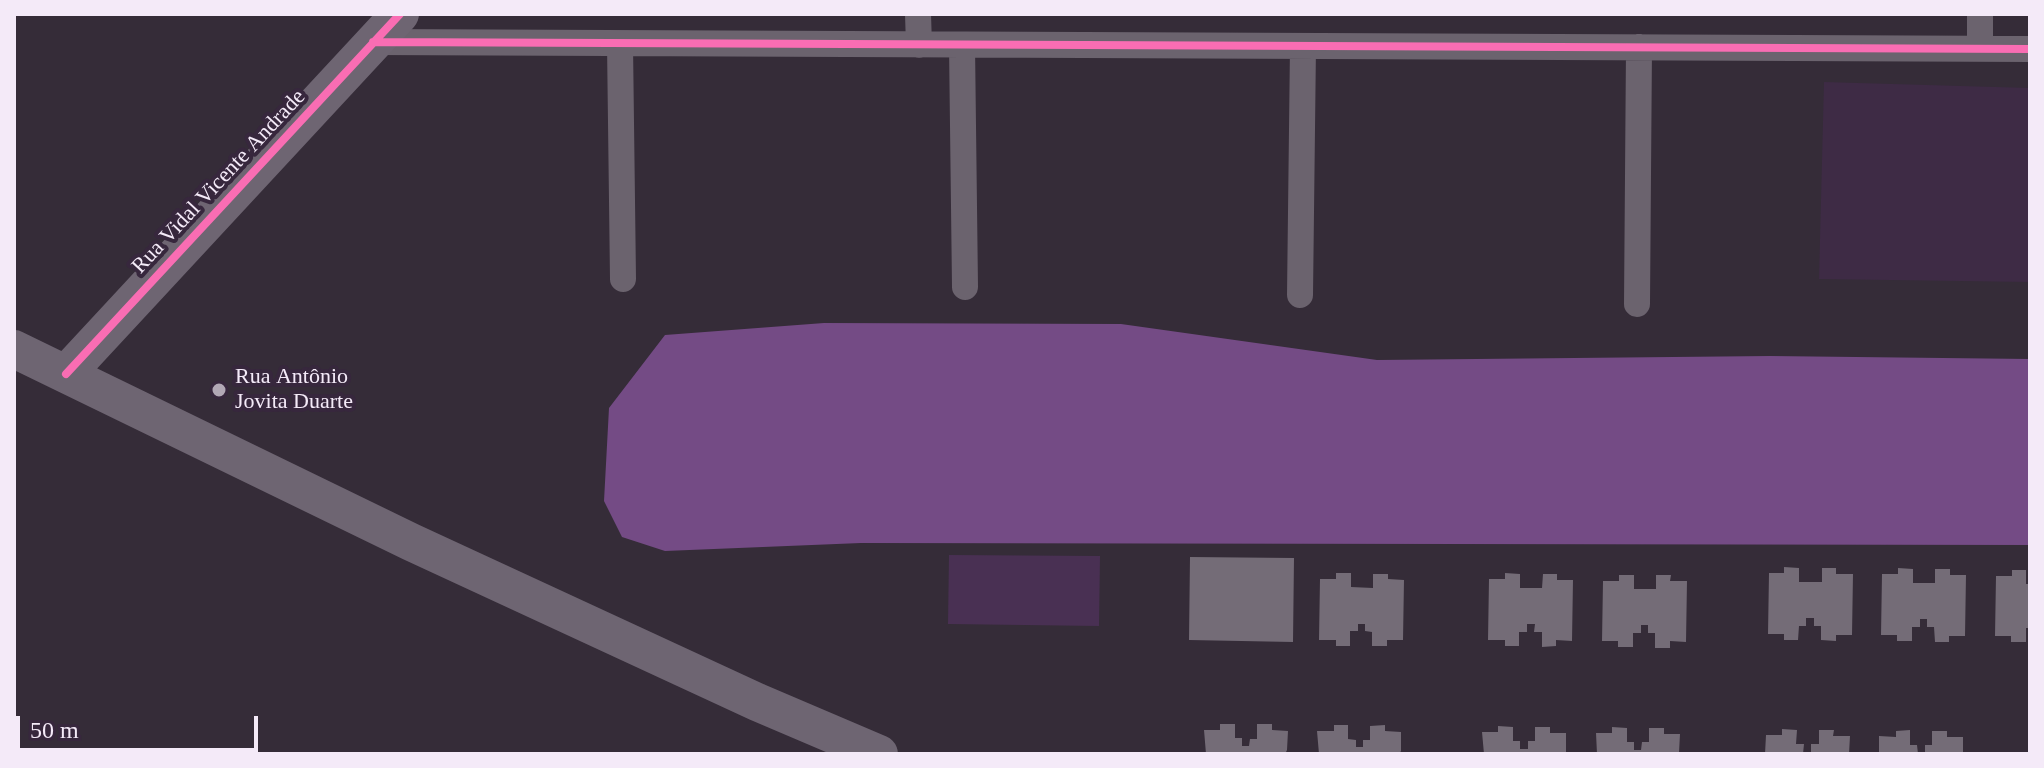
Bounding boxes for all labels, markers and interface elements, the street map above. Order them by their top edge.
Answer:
street label: Rua Vidal Vicente Andrade [127,84,311,280]
place label: Rua Antônio Jovita Duarte [235,364,353,416]
marker: Rua Antônio Jovita Duarte [210,381,228,399]
scale bar [20,700,262,750]
text: 50 m [30,717,79,743]

